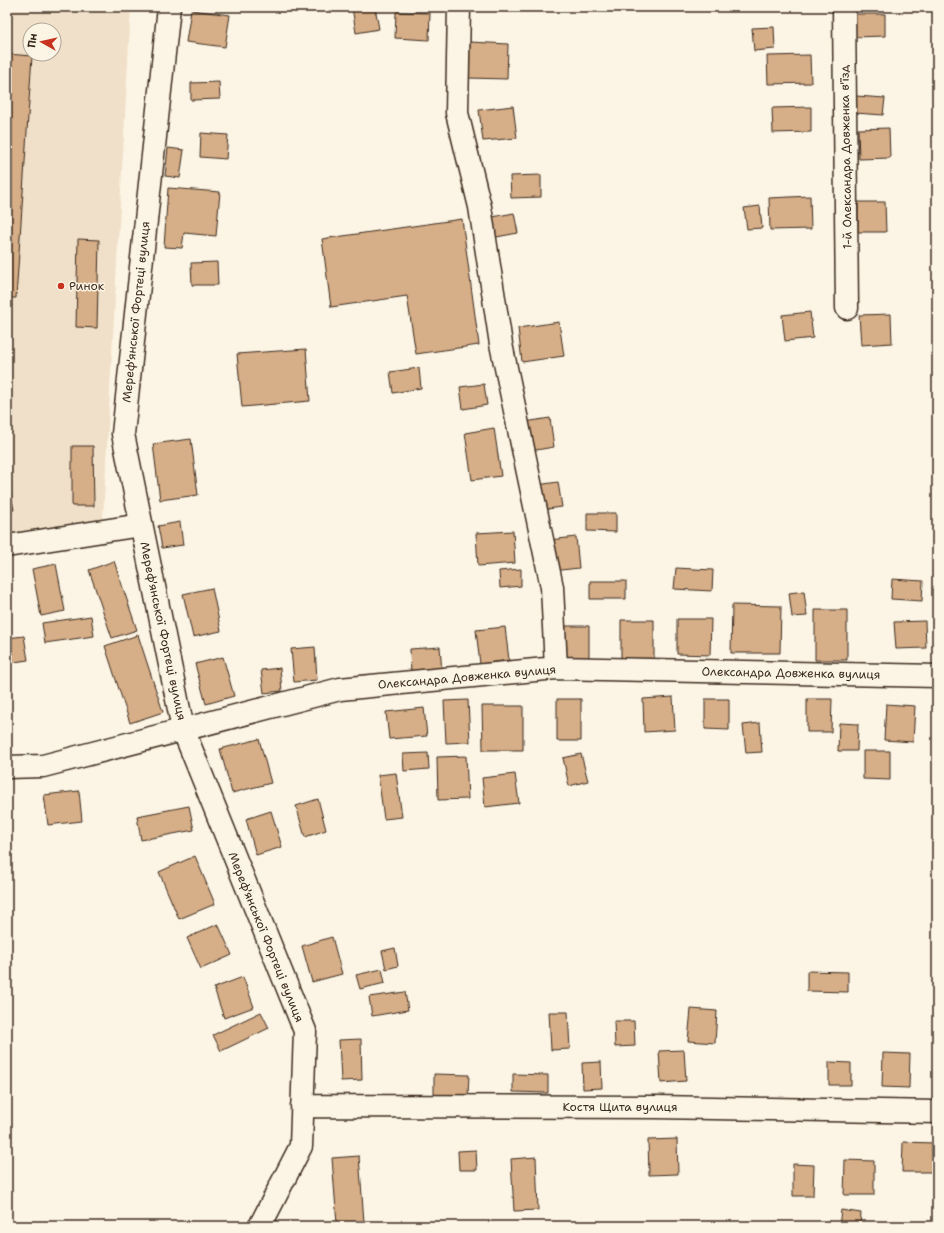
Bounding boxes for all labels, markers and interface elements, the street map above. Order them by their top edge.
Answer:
north arrow [22,22,62,62]
text: Пн [24,32,41,49]
street label: 1-й Олександра Довженка в'їзд [836,64,856,249]
street label: Мереф'янської Фортеці вулиця [119,220,153,404]
place label: Ринок [69,278,105,294]
marker: Ринок [56,281,66,291]
street label: Мереф'янської Фортеці вулиця [136,540,190,722]
street label: Олександра Довженка вулиця [377,661,557,693]
street label: Олександра Довженка вулиця [701,663,881,683]
street label: Мереф'янської Фортеці вулиця [224,849,308,1025]
street label: Костя Щита вулиця [562,1099,678,1115]

